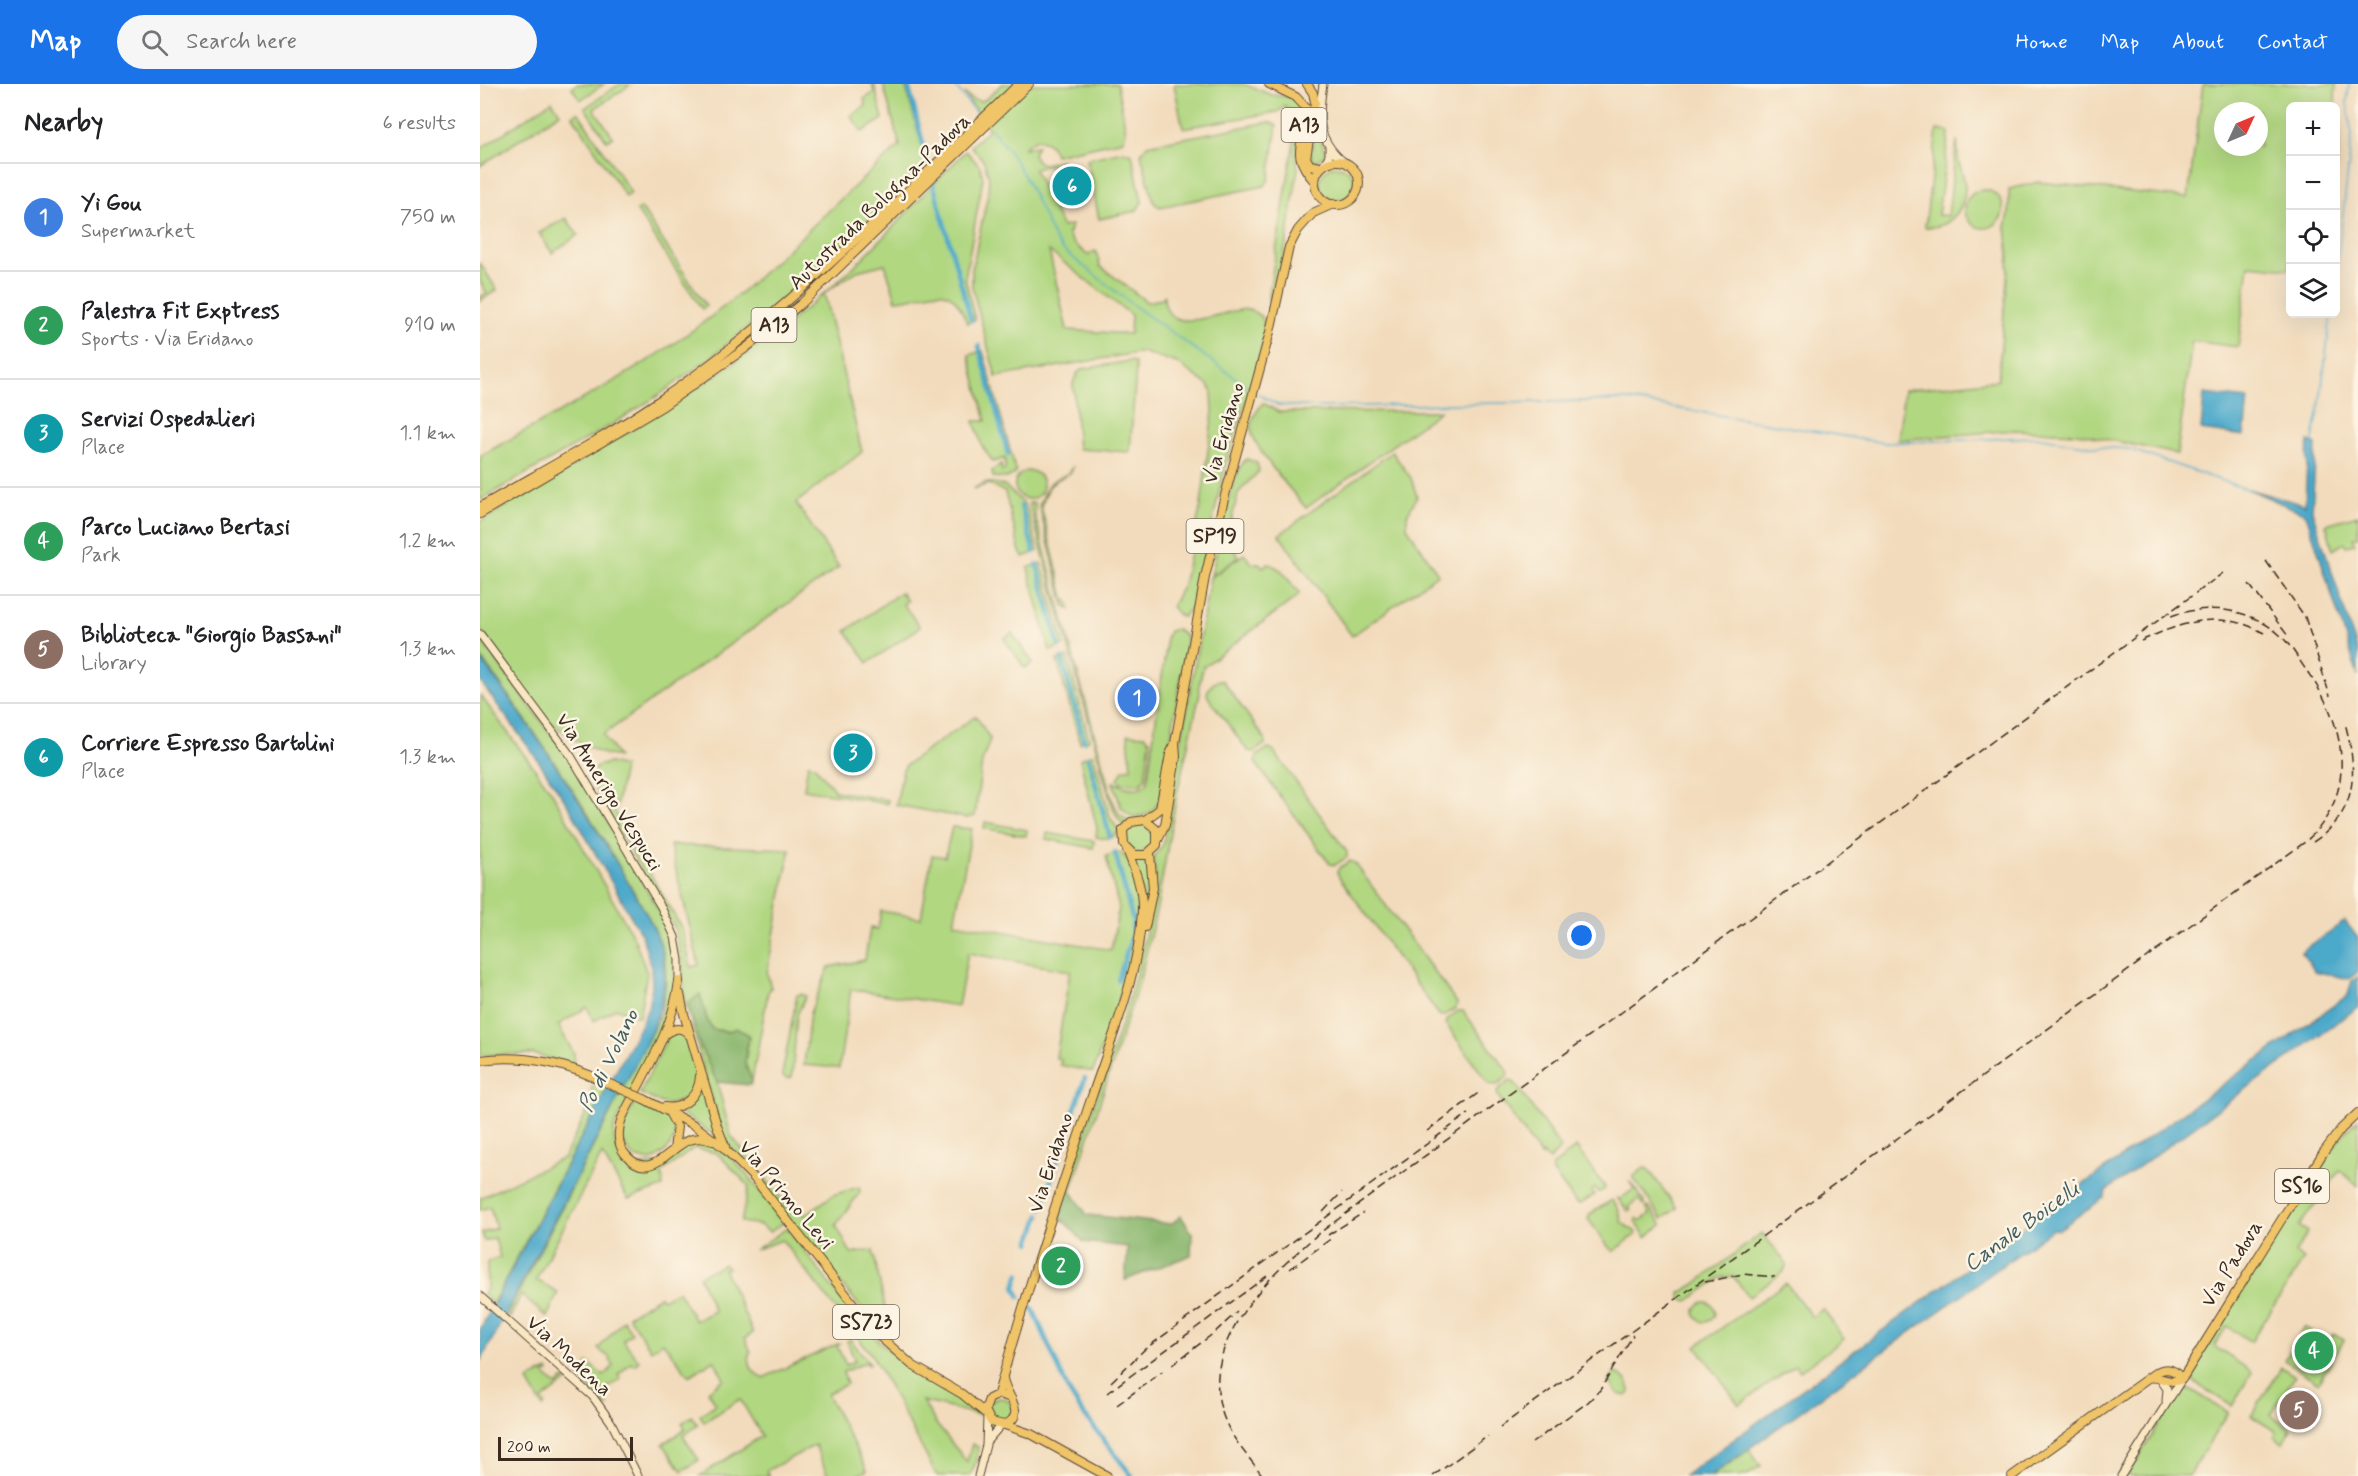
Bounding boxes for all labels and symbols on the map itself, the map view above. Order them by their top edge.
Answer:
north arrow [2214,102,2268,156]
street label: Autostrada Bologna-Padova [783,108,979,298]
road number: A13 [1282,108,1326,142]
pin: 6 [1052,164,1092,208]
road number: A13 [752,308,796,342]
street label: Via Eridano [1196,379,1252,487]
road number: SP19 [1186,519,1244,553]
pin: 1 [1118,676,1156,720]
street label: Via Amerigo Vespucci [548,708,669,877]
pin: 3 [834,730,872,776]
your location [1567,921,1596,950]
water label: Po di Volano [572,1004,646,1117]
street label: Via Eridano [1022,1109,1080,1217]
street label: Via Primo Levi [732,1134,840,1256]
road number: SS16 [2275,1169,2329,1203]
water label: Canale Boicelli [1959,1174,2088,1278]
street label: Via Padova [2194,1215,2270,1313]
pin: 2 [1042,1244,1080,1288]
road number: SS723 [833,1305,899,1339]
street label: Via Modena [520,1309,618,1403]
pin: 4 [2294,1328,2334,1374]
pin: 5 [2280,1388,2318,1432]
scale bar [498,1434,633,1462]

